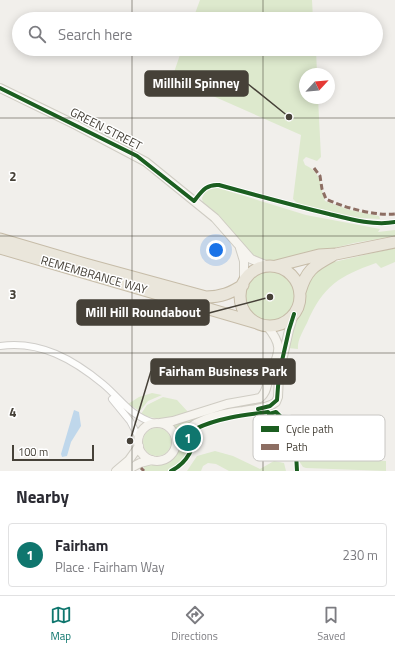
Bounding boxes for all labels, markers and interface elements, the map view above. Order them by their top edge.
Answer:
search box [12,12,383,56]
icon: search [26,23,48,45]
text: Search here [58,23,132,46]
north arrow [299,68,335,104]
callout: Millhill Spinney [145,71,248,96]
text: Millhill Spinney [153,73,240,93]
street label: GREEN STREET [67,102,146,155]
text: 2 [9,166,17,186]
your location [206,240,226,260]
street label: REMEMBRANCE WAY [39,250,150,299]
text: 3 [9,284,17,304]
callout: Mill Hill Roundabout [77,300,209,325]
text: Mill Hill Roundabout [85,302,201,322]
callout: Fairham Business Park [151,359,295,384]
text: Fairham Business Park [159,361,288,381]
text: 4 [9,402,17,422]
legend [253,415,385,461]
text: Cycle path [286,421,334,437]
pin: 1 [175,423,201,453]
text: Path [286,439,308,455]
scale bar [12,443,94,462]
text: 100 m [18,444,48,460]
text: Nearby [16,484,69,510]
text: Fairham [55,534,108,557]
text: 1 [26,545,34,565]
text: 230 m [342,545,378,565]
text: Place · Fairham Way [55,557,164,577]
tab: Map [50,604,72,644]
tab: Directions [171,604,218,644]
tab: Saved [317,604,345,644]

